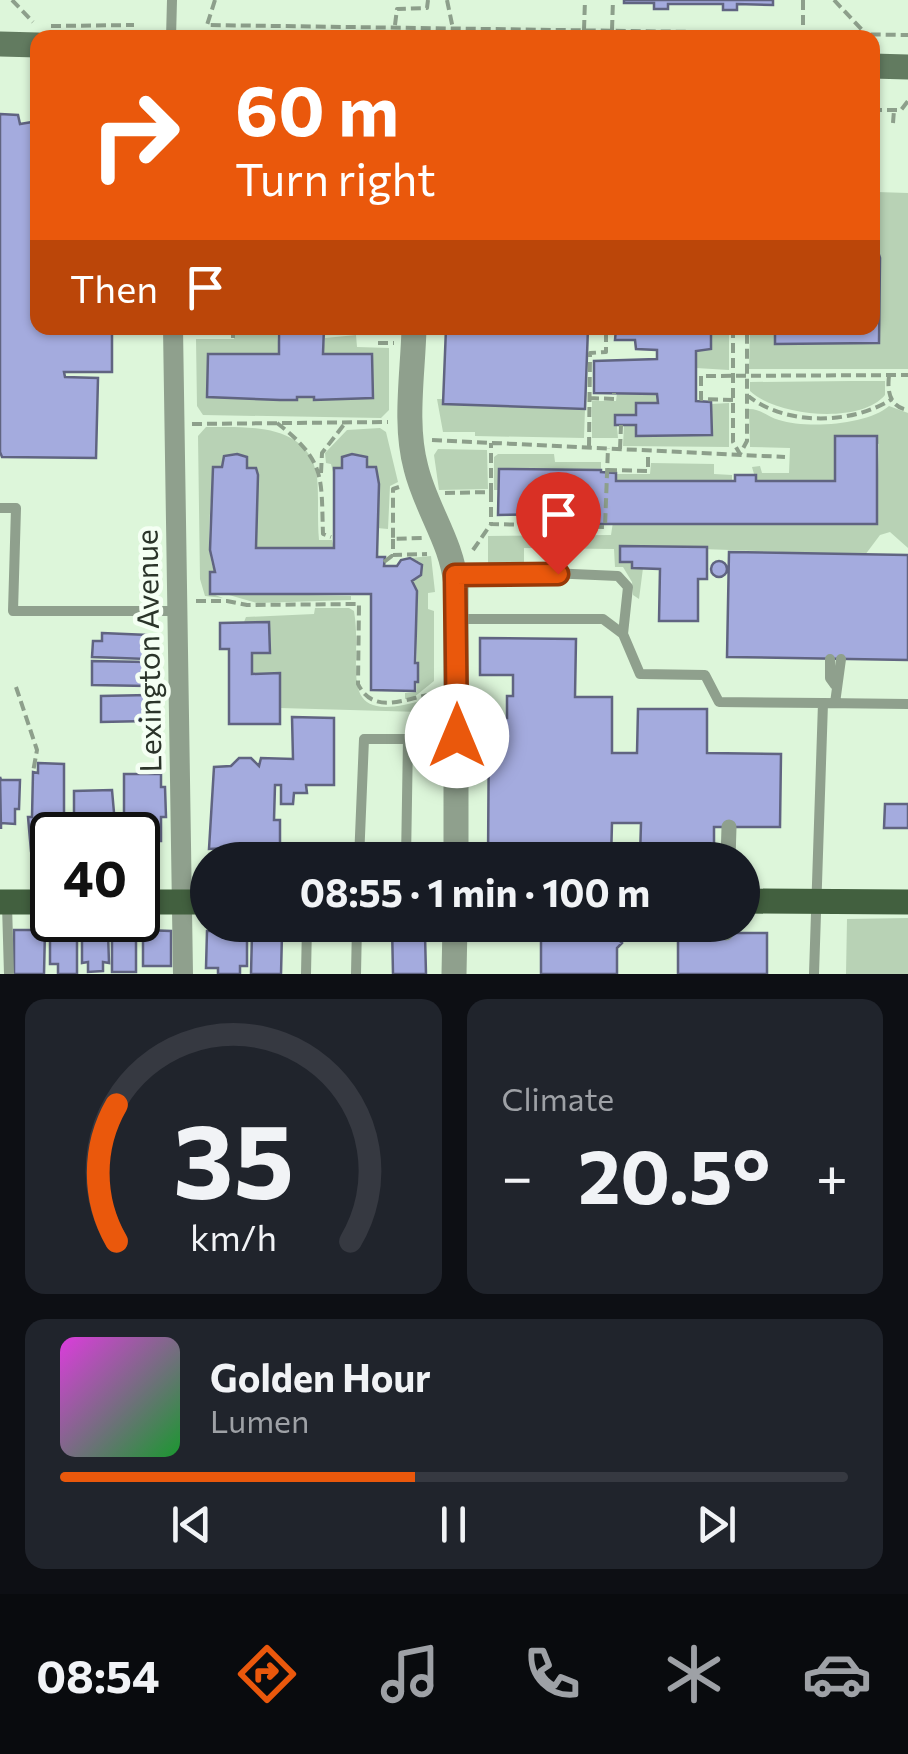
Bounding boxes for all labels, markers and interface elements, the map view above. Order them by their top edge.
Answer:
text: 60 m [235,65,399,150]
icon: right [70,70,200,200]
text: Turn right [235,150,436,205]
icon: arrive [178,260,233,315]
text: Then [70,264,158,311]
pin [516,472,601,575]
icon: arrive [531,487,586,542]
street label: Lexington Avenue [126,529,168,773]
position arrow [405,684,509,788]
speed limit sign: 40 [30,812,160,942]
text: 08:55 · 1 min · 100 m [300,868,650,915]
text: Climate [502,1078,614,1118]
text: 35 [173,1093,294,1220]
text: 20.5° [578,1128,770,1219]
text: − [502,1141,533,1208]
text: + [816,1141,848,1208]
text: km/h [190,1215,277,1258]
text: Golden Hour [210,1353,431,1400]
text: Lumen [210,1400,309,1440]
icon: previous [164,1497,219,1552]
icon: pause [426,1497,481,1552]
icon: next [689,1497,744,1552]
icon: directions [232,1639,302,1709]
icon: music [375,1639,445,1709]
icon: phone [517,1639,587,1709]
icon: climate [659,1639,729,1709]
icon: car [802,1639,872,1709]
text: 08:54 [36,1647,160,1702]

